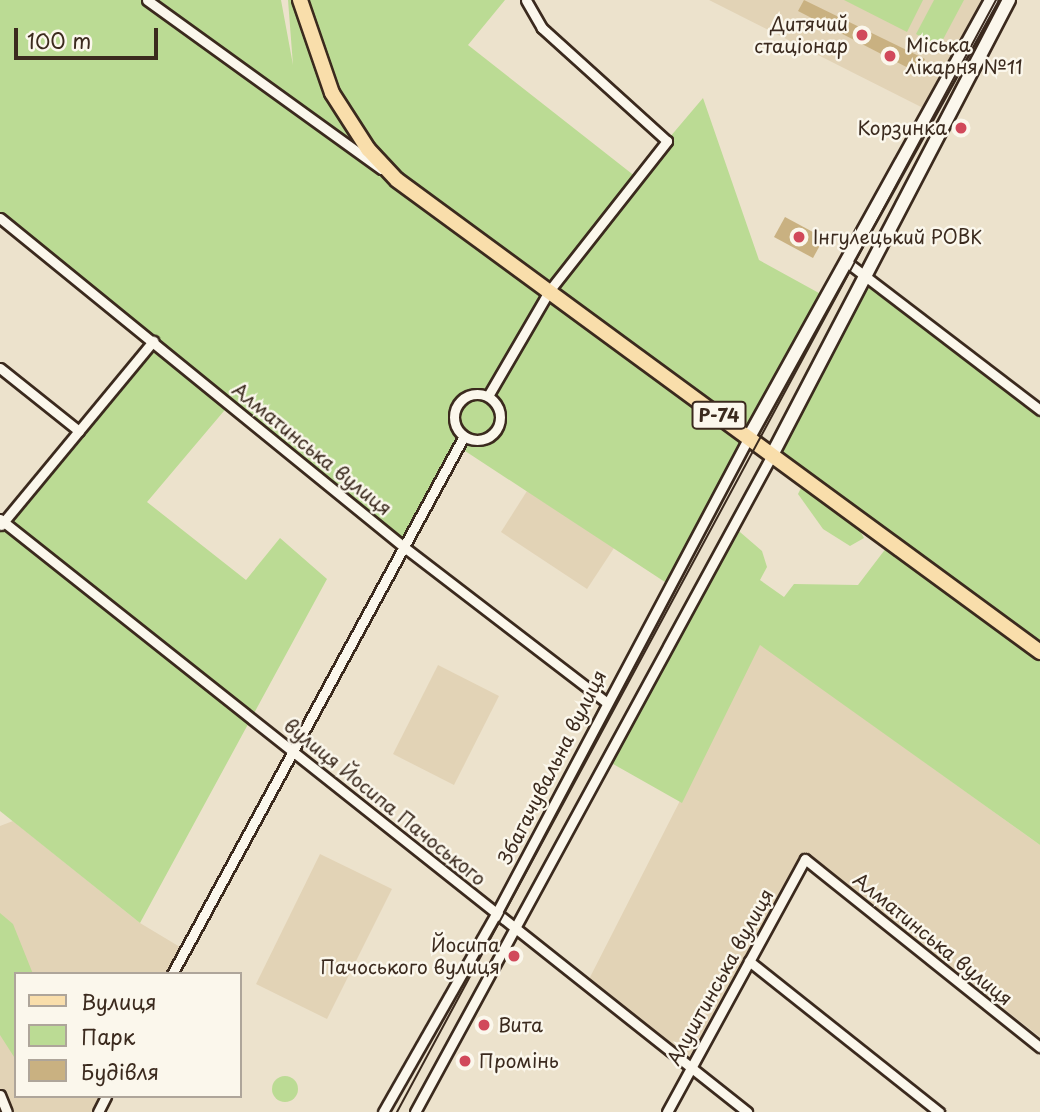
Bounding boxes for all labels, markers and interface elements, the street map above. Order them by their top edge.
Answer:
place label: Дитячий стаціонар [754,13,848,57]
scale bar [18,14,161,58]
text: 100 m [27,24,91,56]
marker: Дитячий стаціонар [854,27,870,43]
place label: Міська лікарня №11 [906,34,1023,78]
marker: Міська лікарня №11 [880,46,900,66]
place label: Корзинка [857,117,947,139]
marker: Корзинка [953,120,969,136]
place label: Інгулецький РОВК [813,226,984,248]
marker: Інгулецький РОВК [791,229,807,245]
street label: Алматинська вулиця [228,378,396,520]
road number: Р-74 [691,400,747,430]
street label: Збагачувальна вулиця [493,666,611,868]
street label: вулиця Йосипа Пачоського [279,713,491,891]
street label: Алматинська вулиця [849,868,1017,1010]
street label: Алуштинська вулиця [662,884,778,1070]
place label: Йосипа Пачоського вулиця [320,934,500,978]
marker: Йосипа Пачоського вулиця [506,948,522,964]
legend [14,972,242,1098]
text: Вулиця [81,985,157,1017]
place label: Вита [498,1014,543,1036]
marker: Вита [476,1017,492,1033]
text: Парк [81,1020,135,1052]
place label: Промінь [479,1050,559,1072]
marker: Промінь [457,1053,473,1069]
text: Будівля [81,1055,159,1087]

